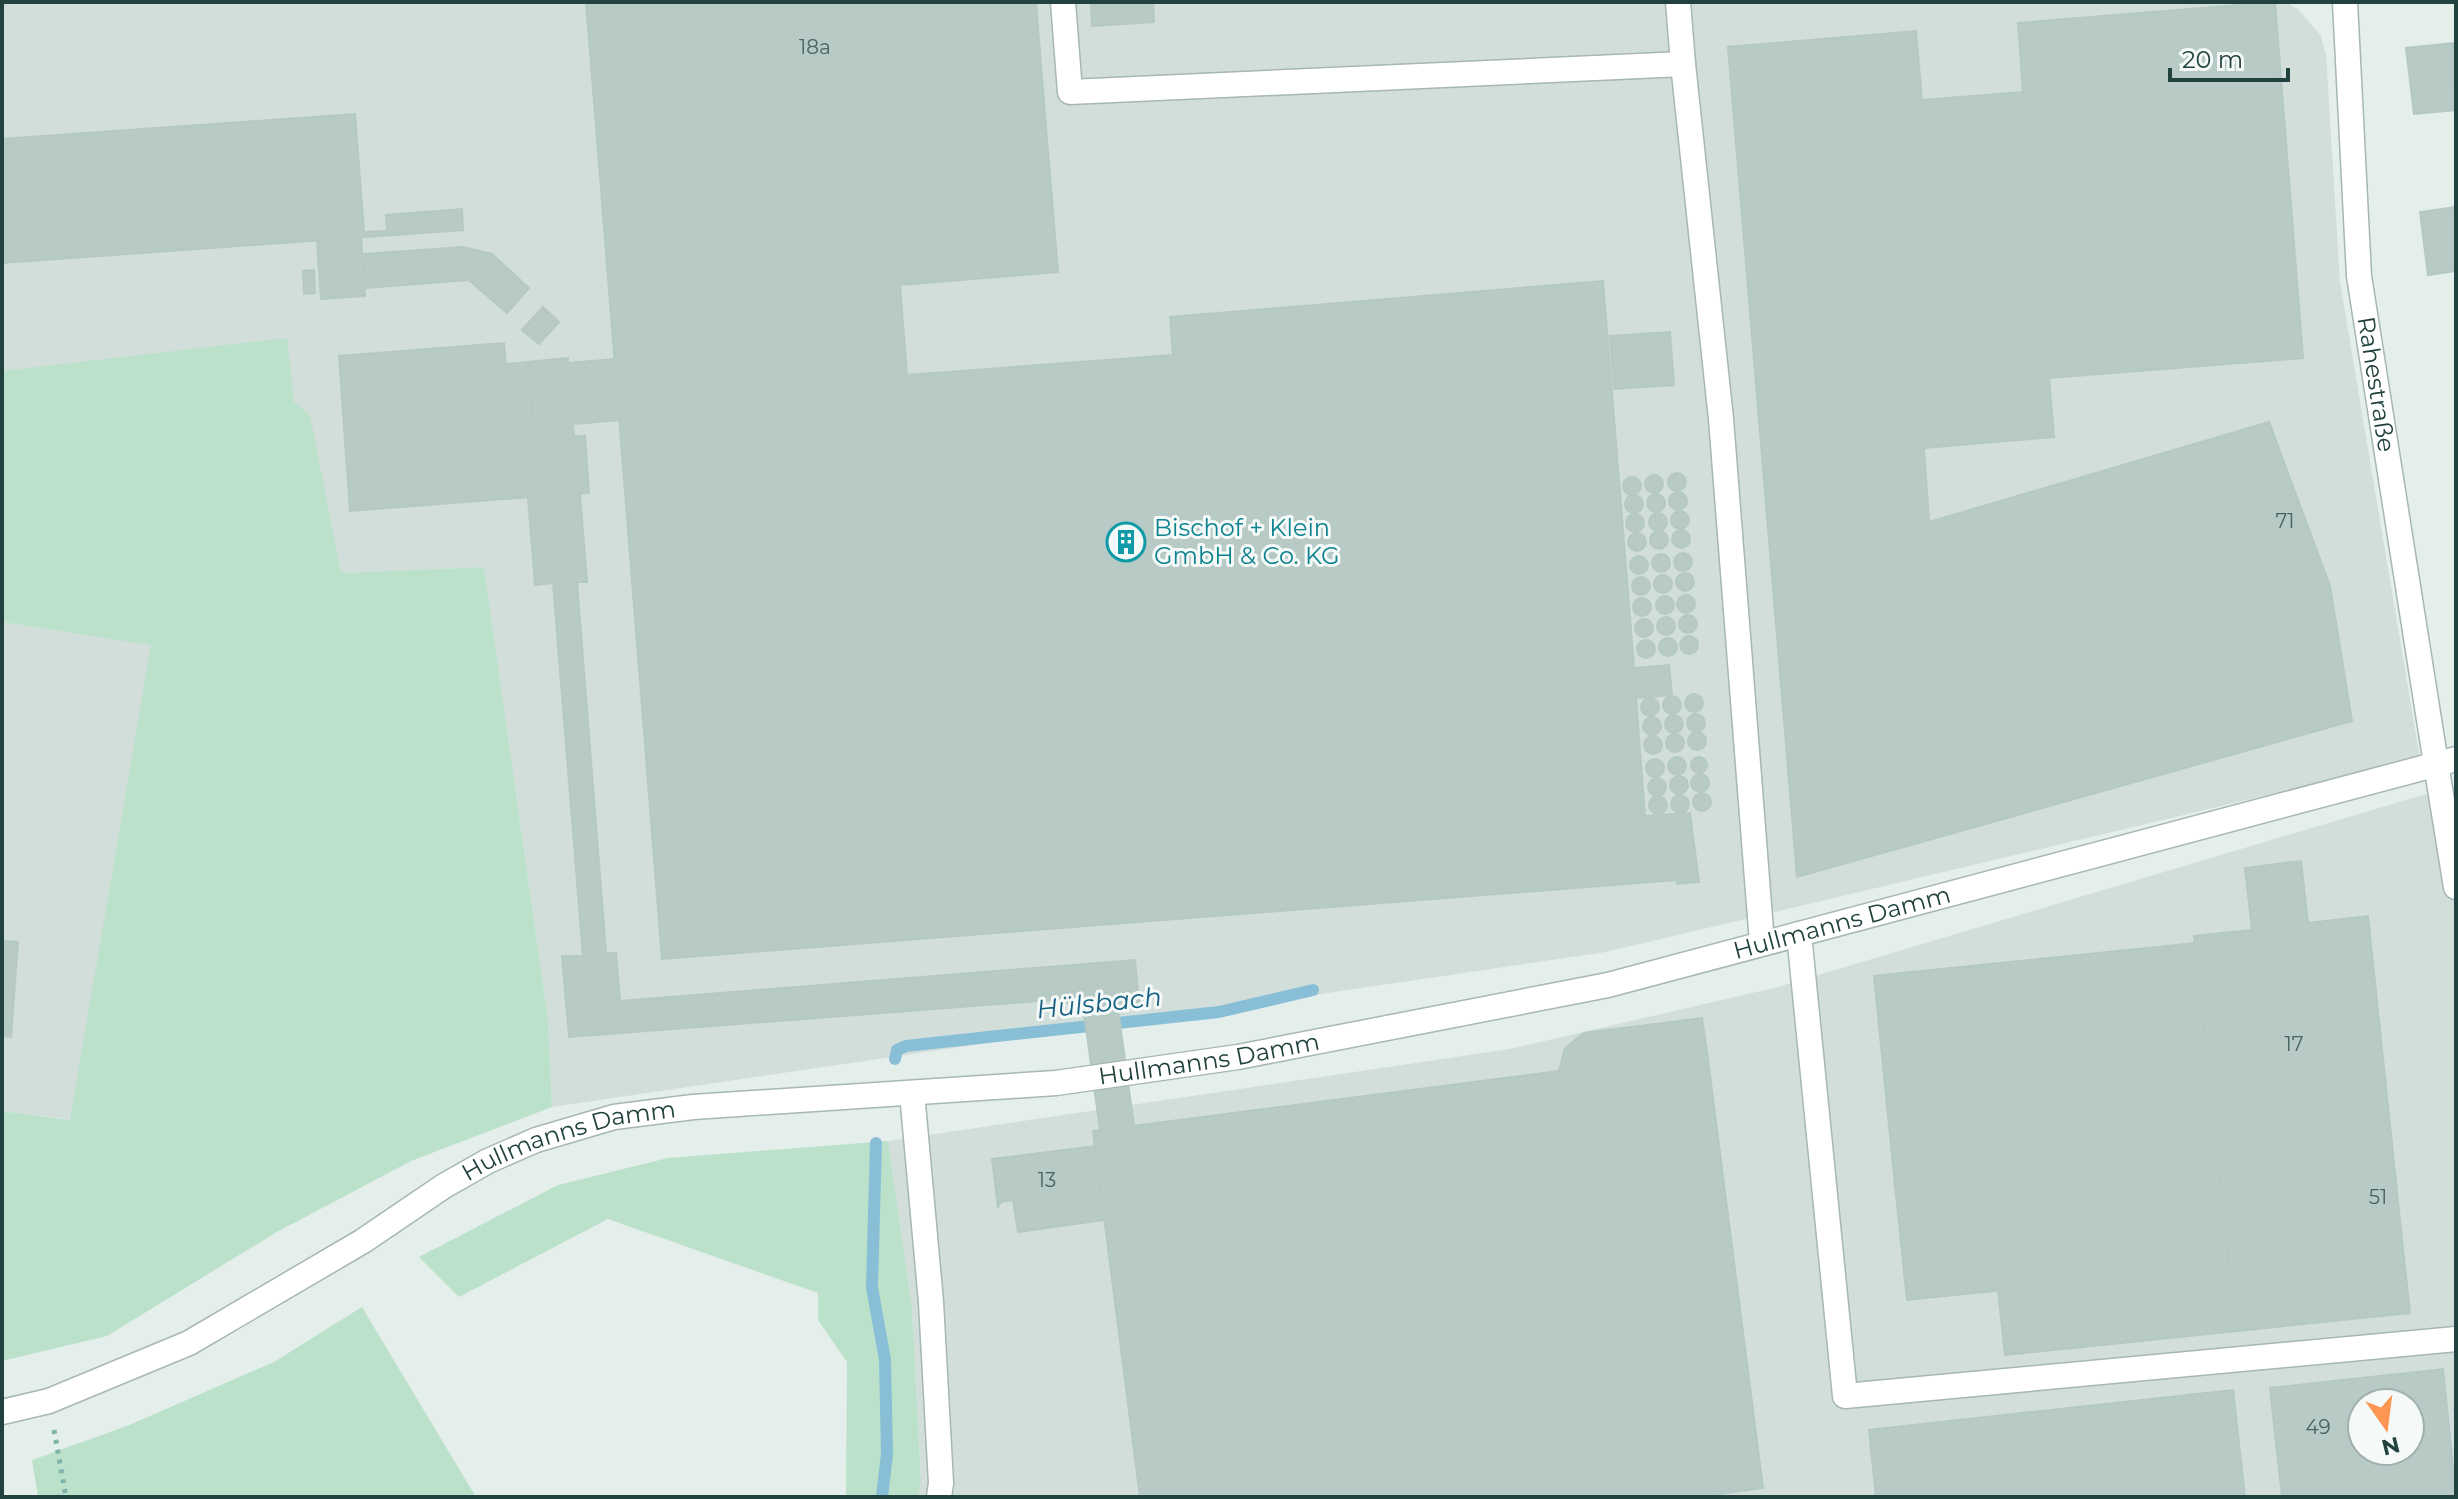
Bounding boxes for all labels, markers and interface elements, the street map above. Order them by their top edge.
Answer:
scale bar [2170,32,2288,82]
house number: 18a [799,35,831,59]
text: 20 m [2182,45,2243,74]
street label: Rahestraße [2352,314,2402,454]
house number: 71 [2275,509,2295,533]
place label: Bischof + Klein GmbH & Co. KG [1154,513,1340,570]
building icon: Bischof + Klein GmbH & Co. KG [1105,521,1147,563]
street label: Hullmanns Damm [1730,879,1954,965]
water label: Hülsbach [1035,981,1163,1025]
street label: Hullmanns Damm [1096,1026,1322,1091]
house number: 17 [2285,1032,2304,1056]
street label: Hullmanns Damm [456,1094,677,1187]
house number: 13 [1038,1168,1056,1192]
house number: 51 [2369,1185,2387,1209]
north arrow [2346,1387,2426,1467]
house number: 49 [2305,1415,2331,1439]
text: N [2379,1431,2403,1461]

